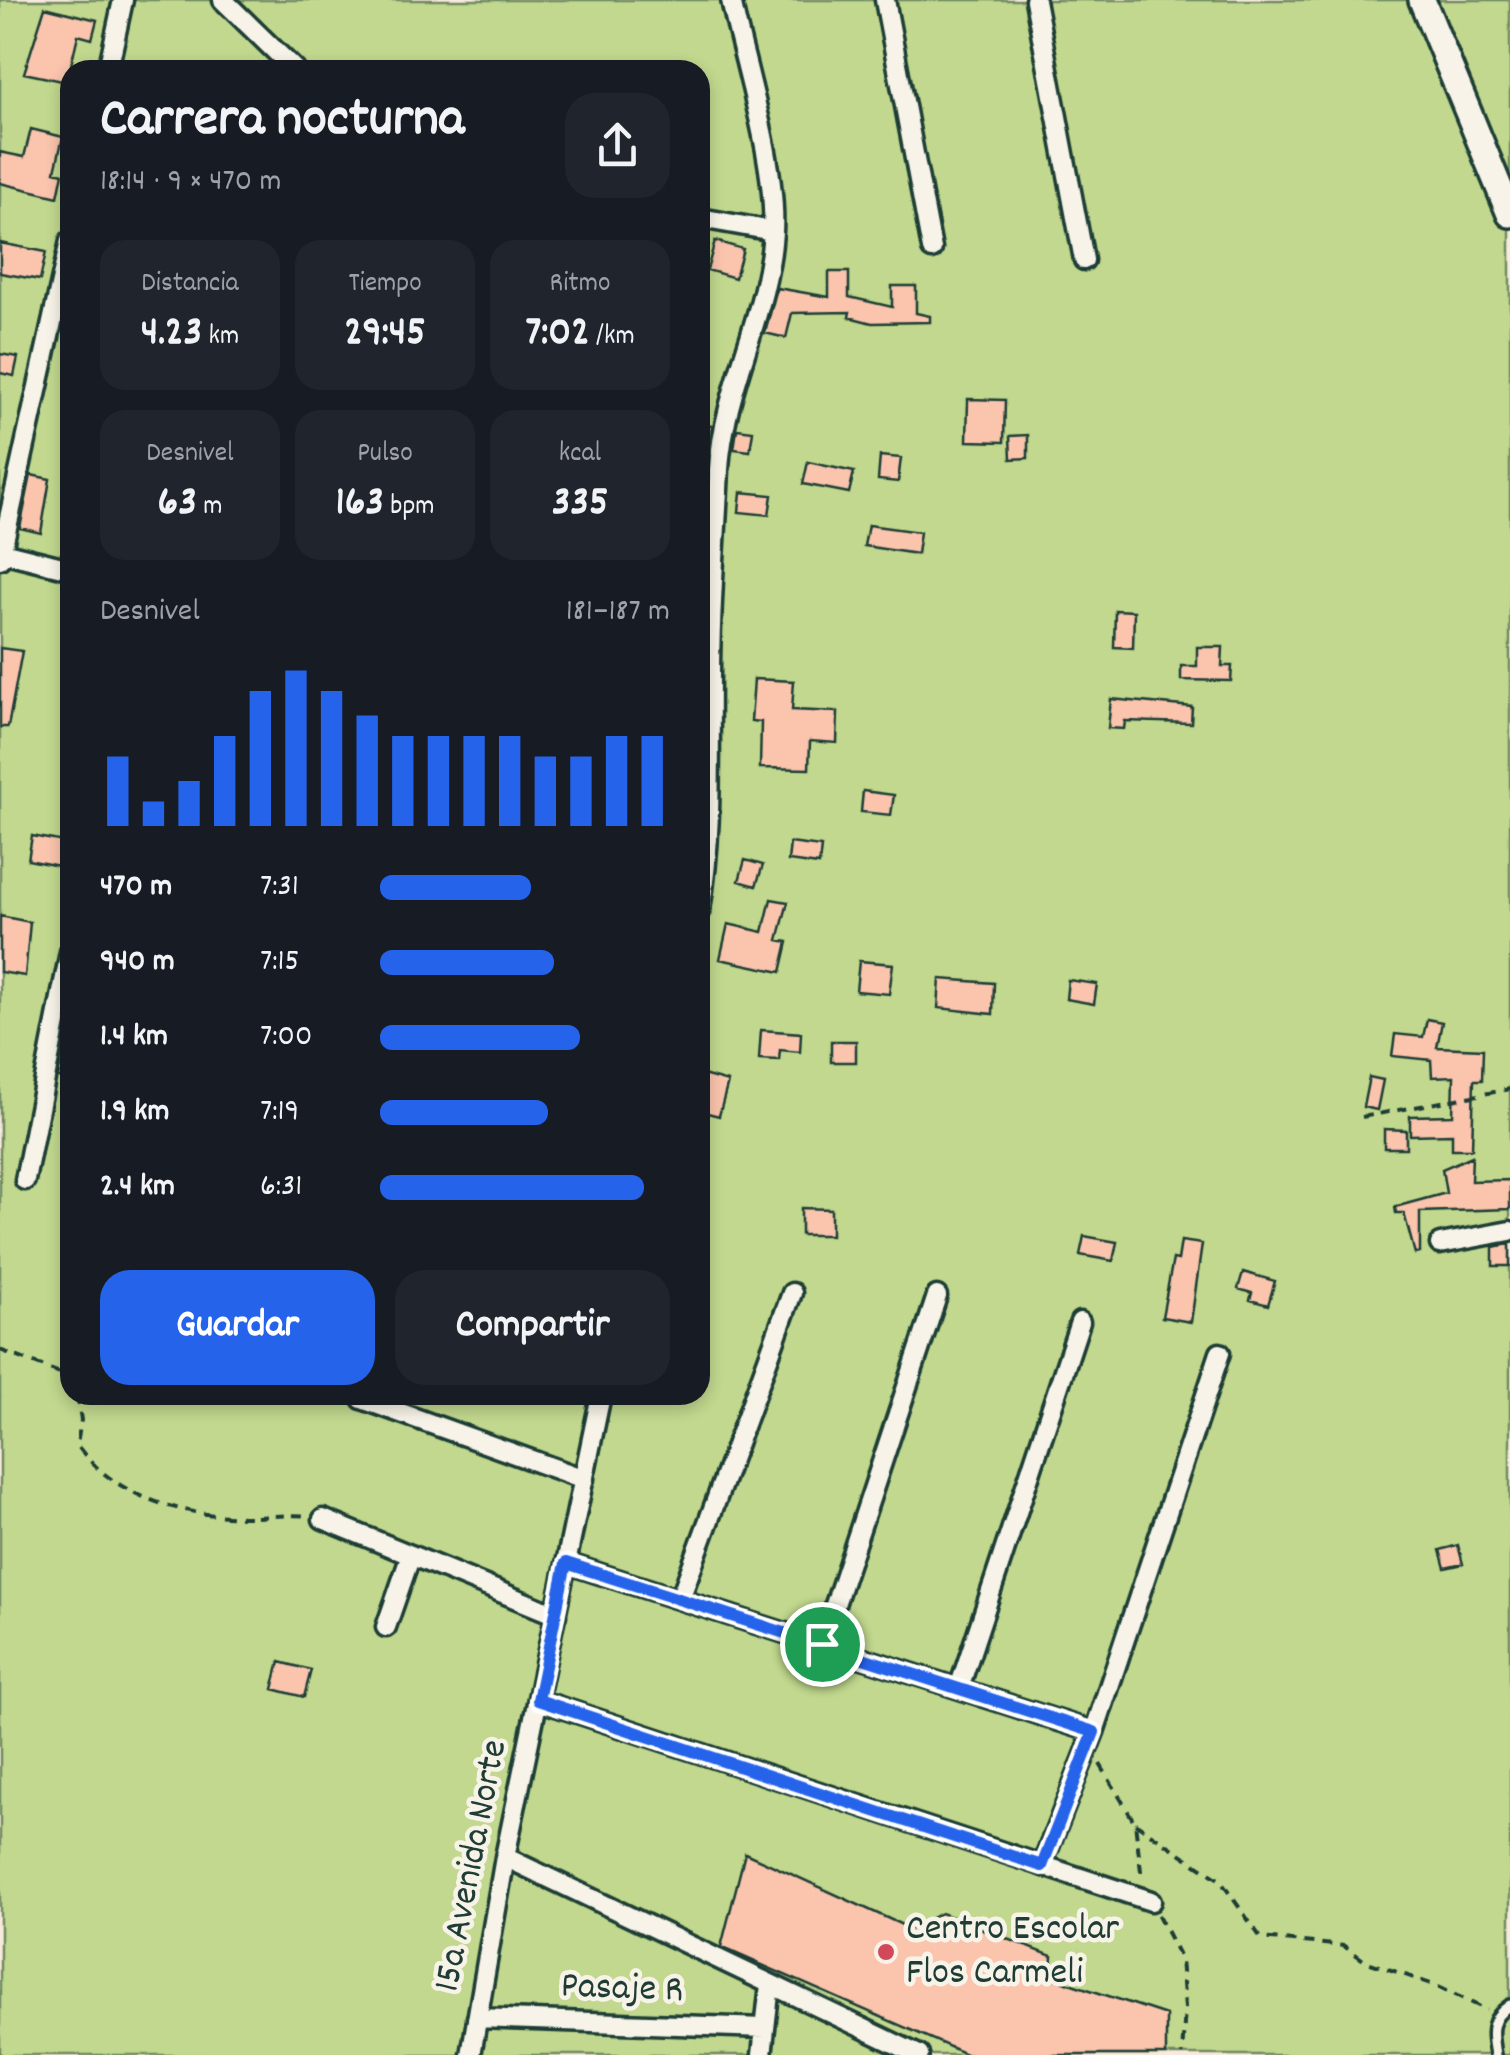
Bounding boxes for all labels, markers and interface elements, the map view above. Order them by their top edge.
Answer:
text: Carrera nocturna [100,83,464,162]
button: share [565,93,670,198]
text: 18:14 · 9 × 470 m [100,160,282,206]
text: Distancia [141,265,239,305]
text: Tiempo [348,265,422,305]
text: Ritmo [550,265,610,305]
text: 4.23 [141,305,202,365]
text: 29:45 [344,305,426,365]
text: 7:02 [525,305,590,365]
text: km [202,318,239,358]
text: /km [590,318,635,358]
text: Desnivel [146,435,234,475]
text: Pulso [357,435,413,475]
text: kcal [559,435,601,475]
text: 63 [158,475,197,535]
text: 163 [335,475,384,535]
text: 335 [552,475,608,535]
text: m [197,488,222,528]
text: bpm [384,488,435,528]
text: Desnivel [100,590,200,636]
text: 181–187 m [566,590,670,636]
text: 470 m [100,865,172,911]
text: 7:31 [260,865,299,911]
text: 940 m [100,940,175,986]
text: 7:15 [260,940,299,986]
text: 1.4 km [100,1015,168,1061]
text: 7:00 [260,1015,312,1061]
text: 1.9 km [100,1090,169,1136]
text: 7:19 [260,1090,299,1136]
text: 2.4 km [100,1165,175,1211]
text: 6:31 [260,1165,302,1211]
button: Guardar [100,1270,375,1385]
button: Compartir [395,1270,670,1385]
pin [780,1602,865,1687]
icon: arrive [795,1617,850,1672]
street label: 15a Avenida Norte [422,1736,524,1996]
place label: Centro Escolar Flos Carmeli [906,1903,1119,2002]
marker: Centro Escolar Flos Carmeli [875,1941,897,1963]
street label: Pasaje R [560,1960,684,2020]

